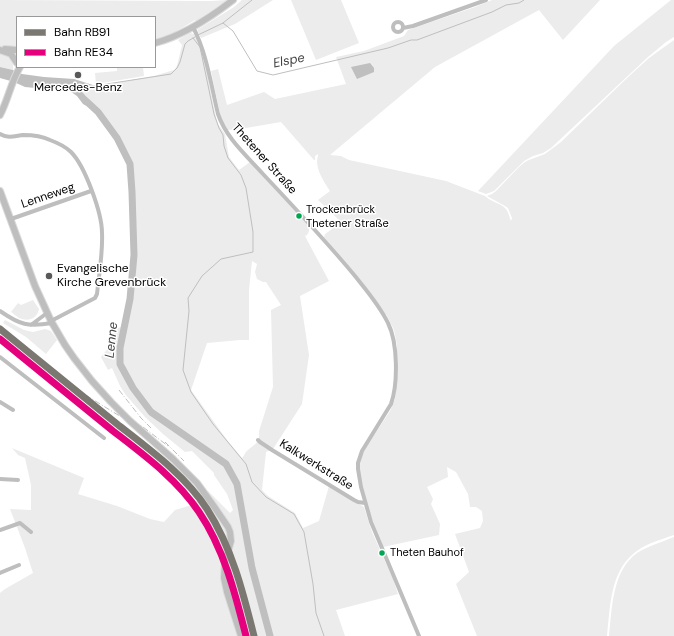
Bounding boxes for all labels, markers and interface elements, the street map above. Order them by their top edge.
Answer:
legend [16,16,156,68]
text: Bahn RB91 [54,24,110,40]
text: Bahn RE34 [54,44,113,60]
water label: Elspe [272,50,306,72]
marker: Mercedes-Benz [73,70,83,80]
place label: Mercedes-Benz [34,81,122,95]
street label: Thetener Straße [228,121,300,197]
street label: Lenneweg [19,180,77,212]
place label: Trockenbrück Thetener Straße [306,203,389,229]
marker: Trockenbrück Thetener Straße [294,211,304,221]
place label: Evangelische Kirche Grevenbrück [57,262,166,290]
marker: Evangelische Kirche Grevenbrück [44,271,54,281]
water label: Lenne [102,321,122,359]
street label: Kalkwerkstraße [277,437,355,493]
place label: Theten Bauhof [390,546,464,560]
marker: Theten Bauhof [377,548,387,558]

